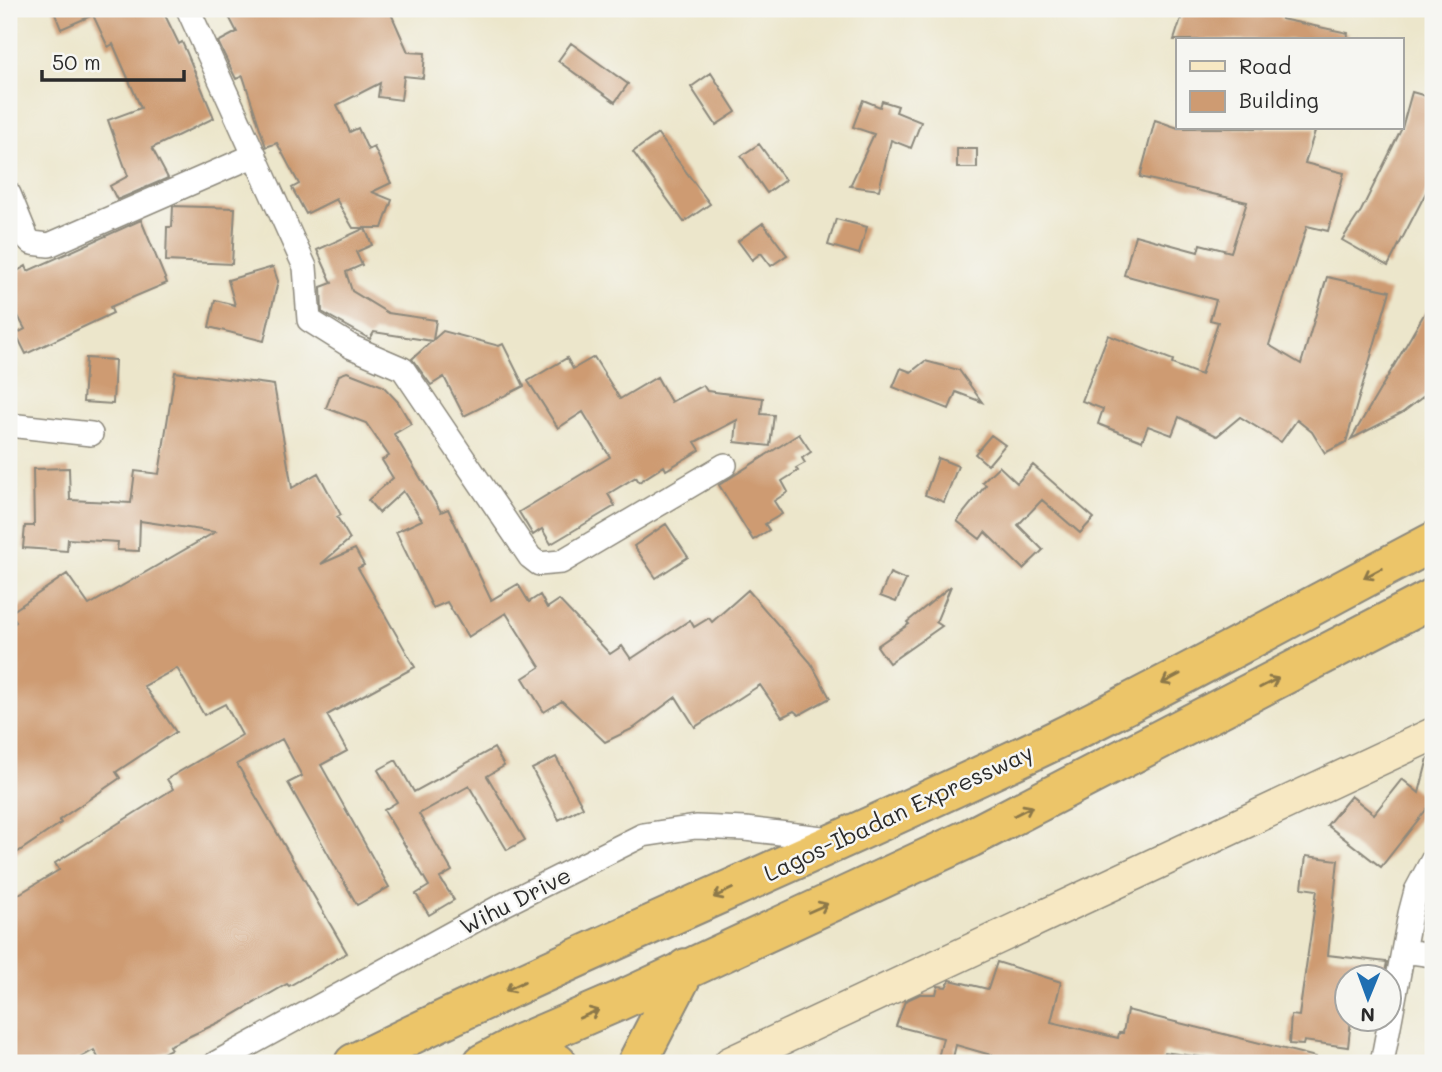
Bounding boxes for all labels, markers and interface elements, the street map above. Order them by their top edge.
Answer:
scale bar [42,38,184,82]
legend [1176,38,1404,130]
text: 50 m [52,48,101,75]
text: Road [1239,52,1291,79]
text: Building [1239,86,1319,113]
one-way arrow [1363,567,1384,581]
one-way arrow [1161,673,1182,686]
one-way arrow [1258,676,1279,690]
street label: Lagos-Ibadan Expressway [759,736,1037,888]
one-way arrow [1012,803,1033,817]
street label: Wihu Drive [454,859,576,941]
one-way arrow [713,887,734,900]
one-way arrow [806,901,828,914]
north arrow [1334,964,1404,1034]
one-way arrow [505,979,526,993]
text: N [1360,1003,1375,1028]
one-way arrow [578,1006,599,1019]

